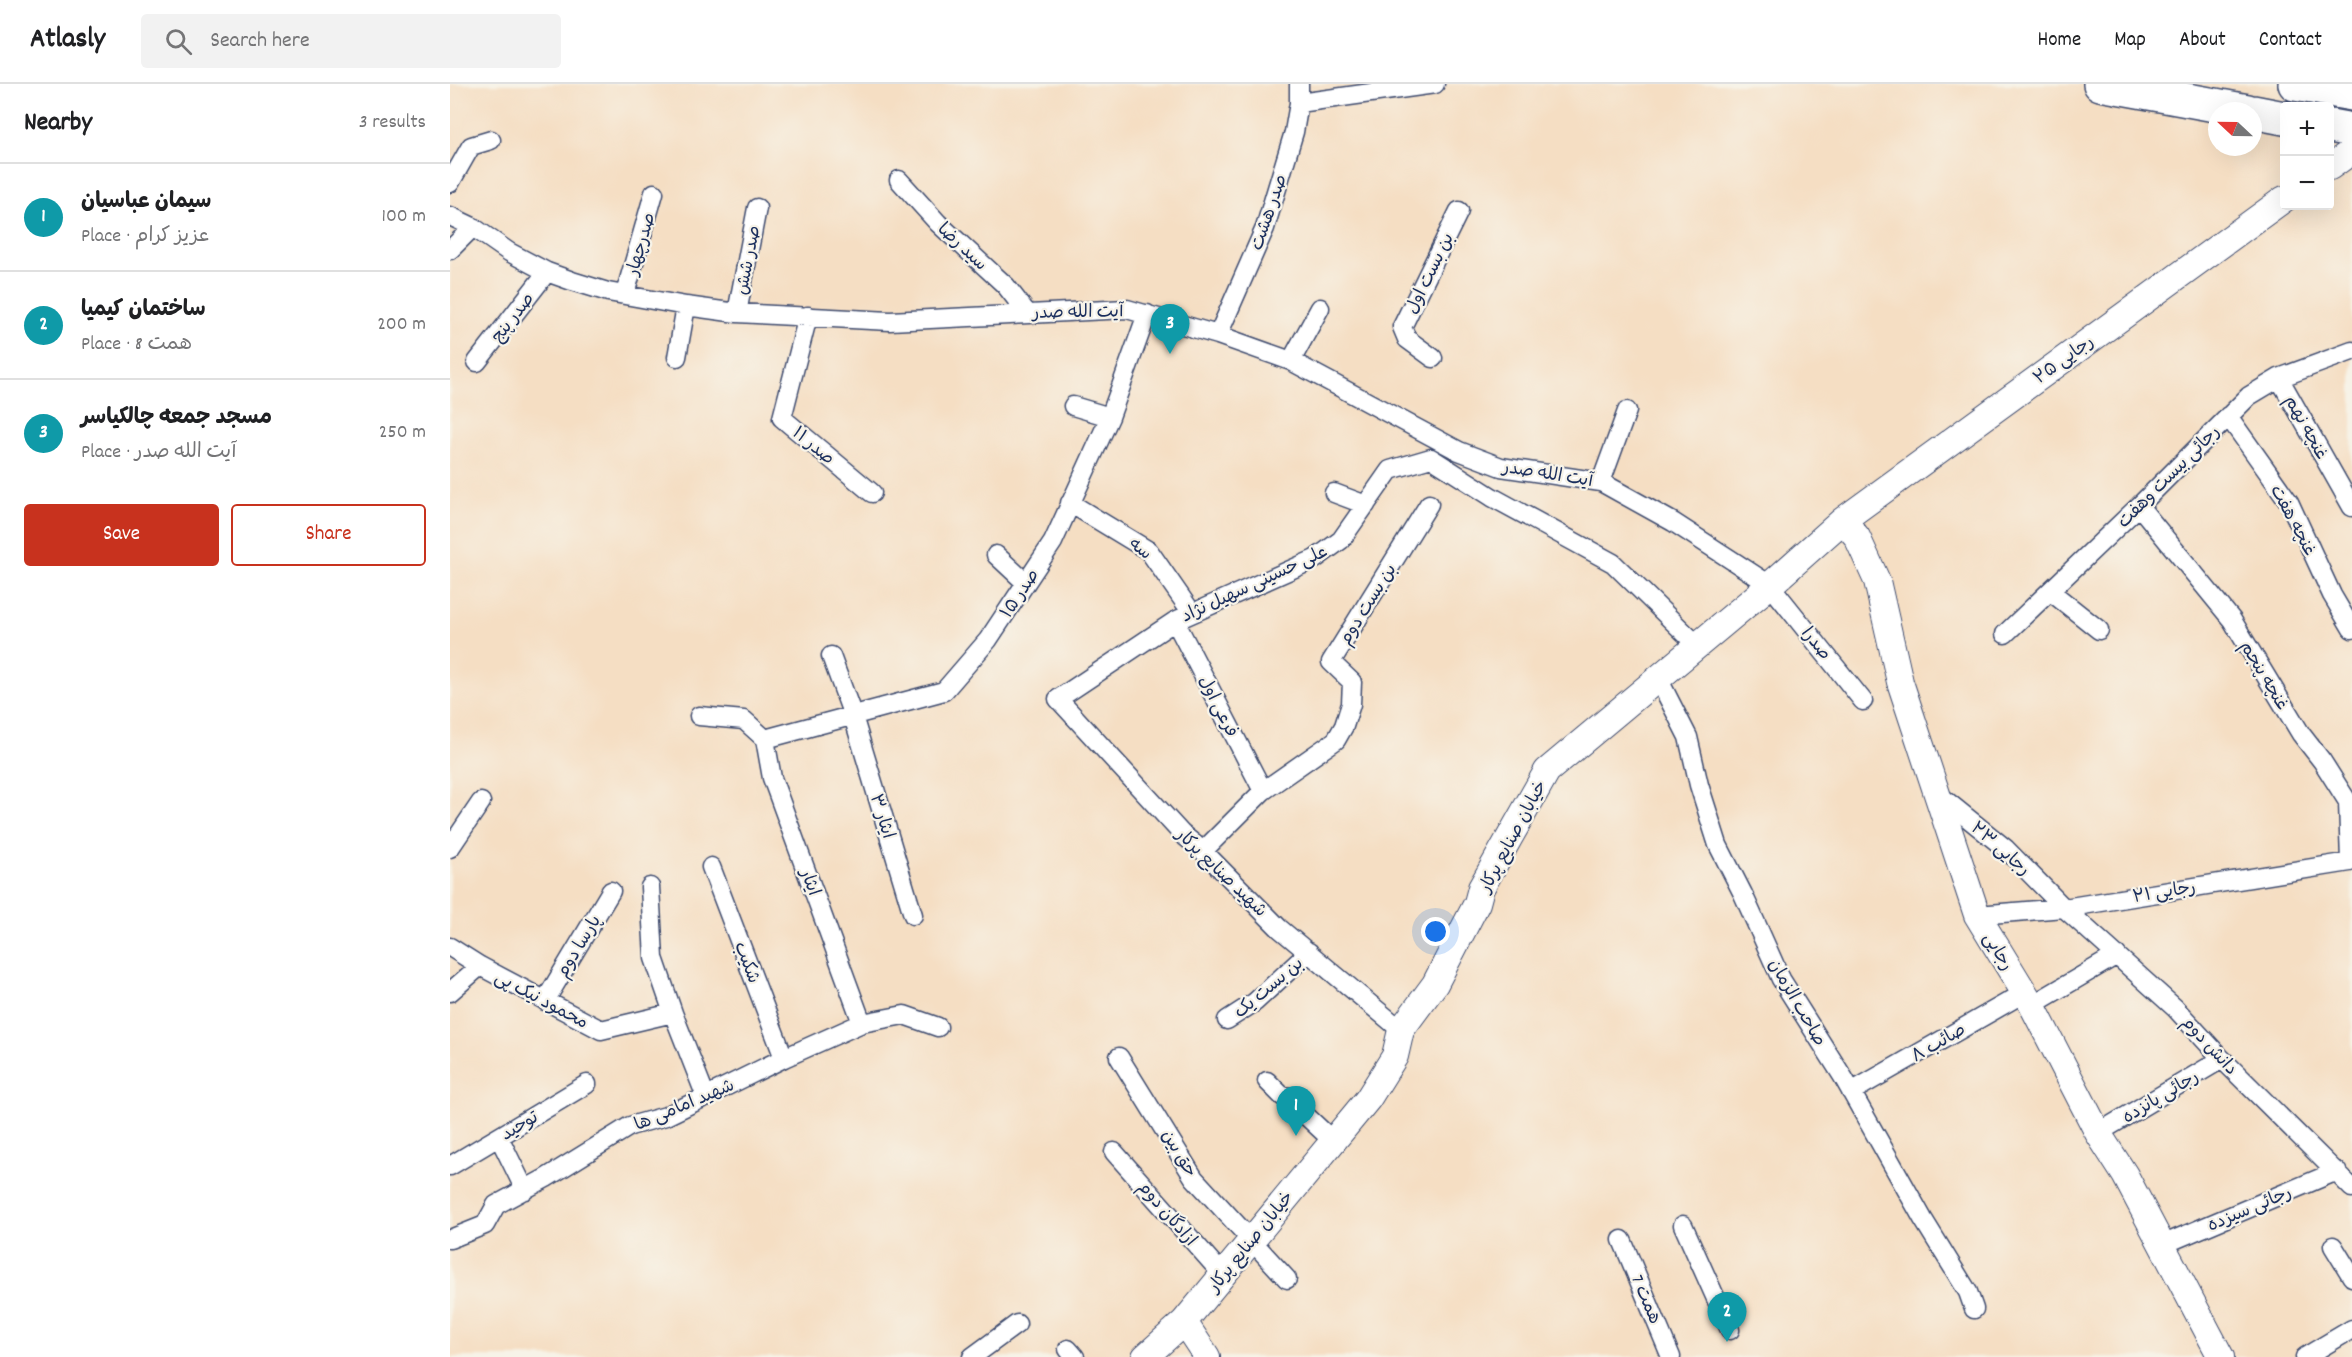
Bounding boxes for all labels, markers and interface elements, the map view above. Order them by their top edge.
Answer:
search box [141,14,561,68]
text: Atlasly [30,21,105,61]
icon: search [162,25,195,58]
text: Search here [210,26,310,57]
text: Home [2037,26,2081,56]
text: Map [2114,26,2146,56]
text: About [2179,26,2226,56]
text: Contact [2259,26,2322,56]
north arrow [2208,102,2262,156]
map controls [2280,102,2334,210]
button: + [2280,102,2334,156]
text: Nearby [24,105,92,142]
text: 3 results [359,109,426,137]
button: − [2280,156,2334,210]
street label: صدر هشت [1246,171,1295,254]
text: سیمان عباسیان [81,187,211,218]
text: 1 [41,203,46,231]
text: 100 m [382,203,426,231]
street label: صدرچهار [621,210,663,280]
street label: سید رضا [931,218,992,278]
text: Place · عزیز کرام [81,223,209,251]
street label: صدر شش [730,224,768,297]
street label: بن بست اول [1401,229,1462,319]
street label: صدر پنج [486,288,541,349]
text: ساختمان کیمیا [81,295,206,326]
street label: آیت الله صدر [1030,300,1126,327]
pin: 3 [1150,304,1190,354]
text: 2 [39,311,48,339]
text: 200 m [377,311,426,339]
street label: رجایی ۲۵ [2029,330,2100,392]
text: Place · همت 8 [81,331,192,359]
street label: غنچه نهم [2277,392,2333,465]
text: مسجد جمعه چالکیاسر [81,403,272,434]
text: 3 [39,419,48,447]
text: 250 m [379,419,426,447]
street label: رجائی بیست وهفت [2113,421,2227,535]
street label: صدر ۱۱ [786,422,839,472]
text: Place · آیت الله صدر [81,439,236,467]
street label: آیت الله صدر [1499,456,1596,495]
street label: غنچه هفت [2263,481,2321,561]
button: Save [24,504,219,566]
button: Share [231,504,426,566]
street label: سه [1122,533,1156,567]
street label: علی حسینی سهیل نژاد [1178,540,1332,630]
street label: بن بست دوم [1334,560,1404,651]
street label: صدر ۱۵ [995,565,1047,624]
street label: صدرا [1794,623,1836,666]
street label: غنچه پنجم [2232,637,2293,716]
street label: فرعی اول [1191,672,1243,742]
street label: خیابان صنایع پرکار [1473,777,1554,900]
street label: ایثار ۳ [862,791,899,842]
street label: رجایی ۲۳ [1964,817,2035,883]
street label: شهید صنایع پرکار [1168,822,1272,924]
street label: ایثار [792,864,825,900]
street label: رجایی ۲۱ [2131,876,2198,911]
street label: پارسا دوم [552,911,609,983]
your location [1421,917,1450,946]
street label: رجایی [1976,928,2018,976]
street label: شکیب [726,938,765,987]
street label: بن بست یک [1230,952,1310,1025]
street label: صاحب الزمان [1761,955,1831,1051]
street label: محمود نیک پی [490,966,592,1036]
street label: دانش دوم [2174,1012,2242,1082]
street label: صائب ۸ [1907,1019,1971,1070]
street label: رجائی پانزده [2118,1065,2204,1131]
street label: شهید امامی ها [631,1074,739,1139]
pin: 1 [1276,1086,1316,1136]
street label: توحید [497,1106,544,1148]
street label: حق بین [1154,1126,1202,1183]
street label: ازادگان دوم [1131,1177,1202,1253]
street label: رجائی سیزده [2204,1181,2296,1239]
street label: خیابان صنایع پرکار [1202,1186,1301,1300]
street label: همت 7 [1623,1272,1666,1328]
pin: 2 [1708,1292,1746,1342]

